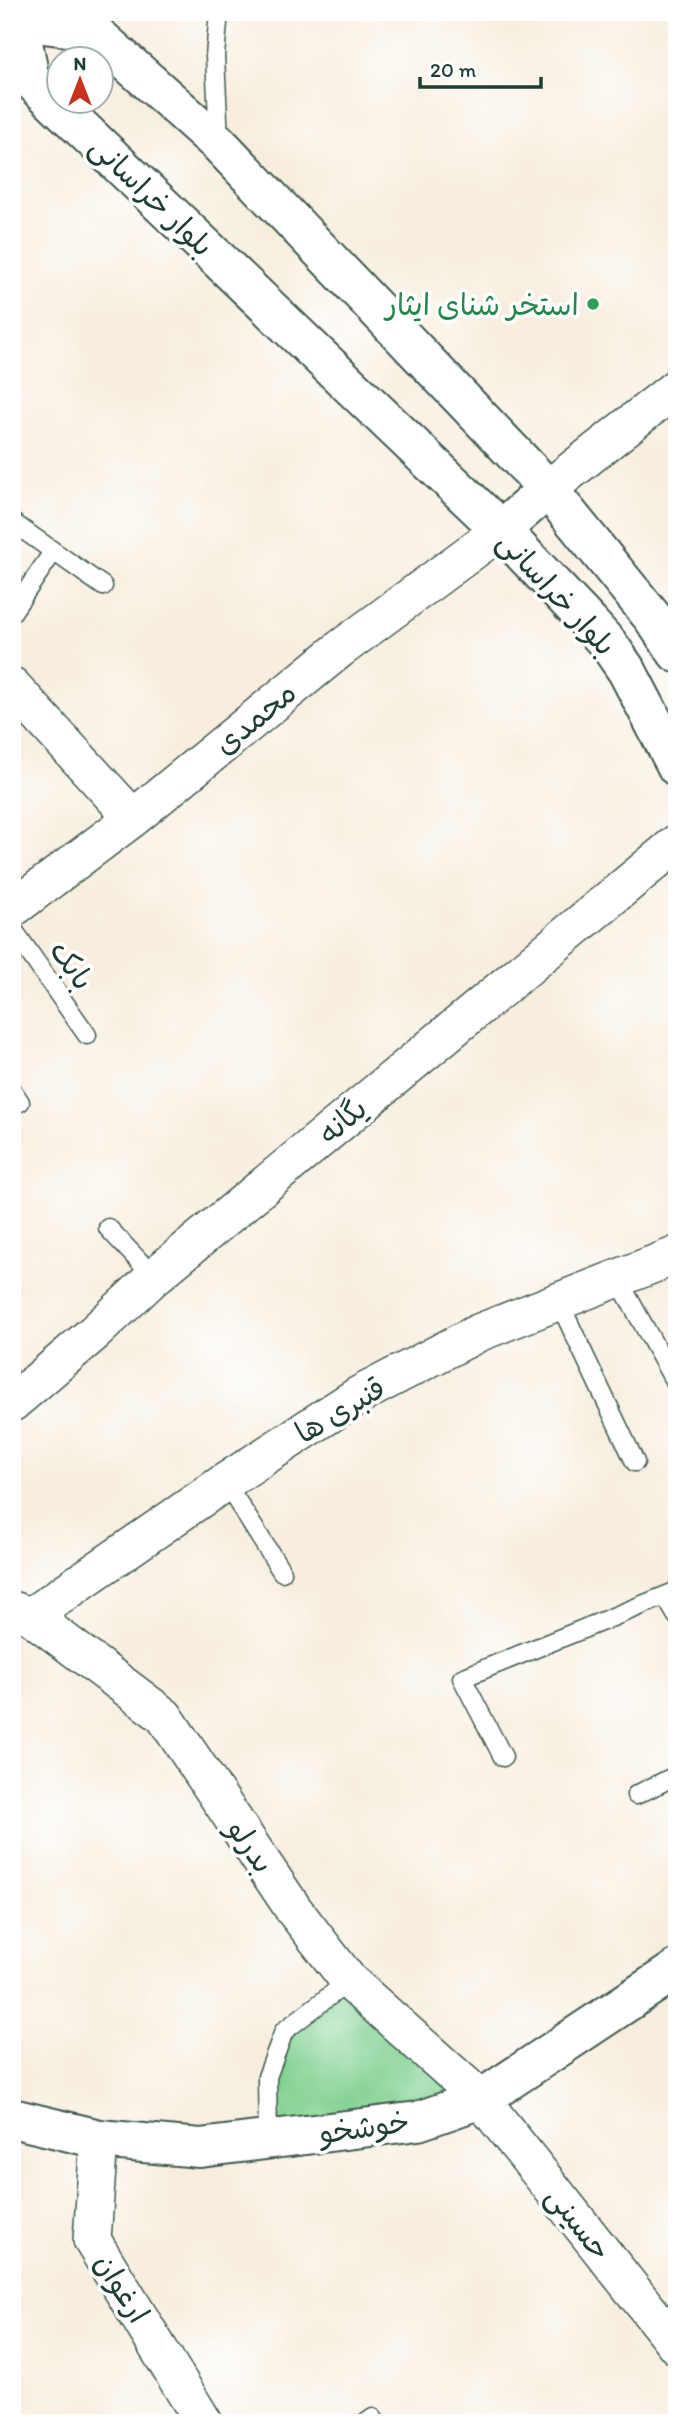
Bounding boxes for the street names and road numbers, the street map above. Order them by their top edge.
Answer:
street label: بلوار خراسانی [82,128,221,265]
street label: بلوار خراسانی [489,523,624,664]
street label: محمدی [206,674,304,762]
street label: بابک [42,933,102,997]
street label: یگانه [310,1090,374,1152]
street label: قنبری ها [288,1369,392,1451]
street label: بدرلو [217,1810,282,1881]
street label: خوشخو [314,2102,412,2152]
street label: حسینی [538,2178,619,2268]
street label: ارغوان [86,2246,158,2330]

